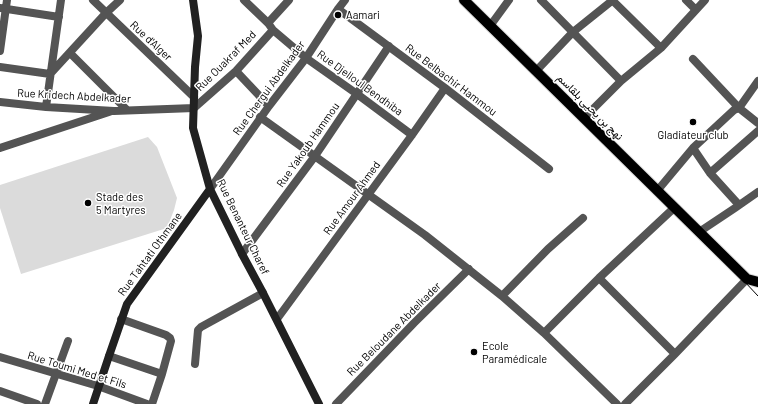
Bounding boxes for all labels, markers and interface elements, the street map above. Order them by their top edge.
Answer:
place label: Aamari [346,8,380,22]
marker: Aamari [333,10,343,20]
street label: Rue d'Alger [127,18,175,64]
street label: Rue Ouakraf Med [193,28,259,94]
street label: Rue Chergui Abdelkader [230,38,308,138]
street label: Rue Belbachir Hammou [403,41,499,119]
street label: Rue Djelloul Bendhiba [315,47,405,119]
street label: نهج بن يحيى بلقاسم [554,71,626,143]
street label: Rue Kridech Abdelkader [17,86,131,106]
street label: Rue Yakoub Hammou [274,100,342,190]
marker: Gladiateur club [688,117,698,127]
place label: Gladiateur club [657,128,729,142]
street label: Rue Amour Ahmed [321,159,383,237]
street label: Rue Benanteur Charef [214,177,272,277]
place label: Stade des 5 Martyres [96,190,146,216]
marker: Stade des 5 Martyres [83,198,93,208]
street label: Rue Tahtati Othmane [115,210,185,298]
street label: Rue Beloudane Abdelkader [344,279,444,379]
place label: Ecole Paramédicale [482,339,547,365]
marker: Ecole Paramédicale [469,347,479,357]
street label: Rue Toumi Med et Fils [26,349,128,391]

